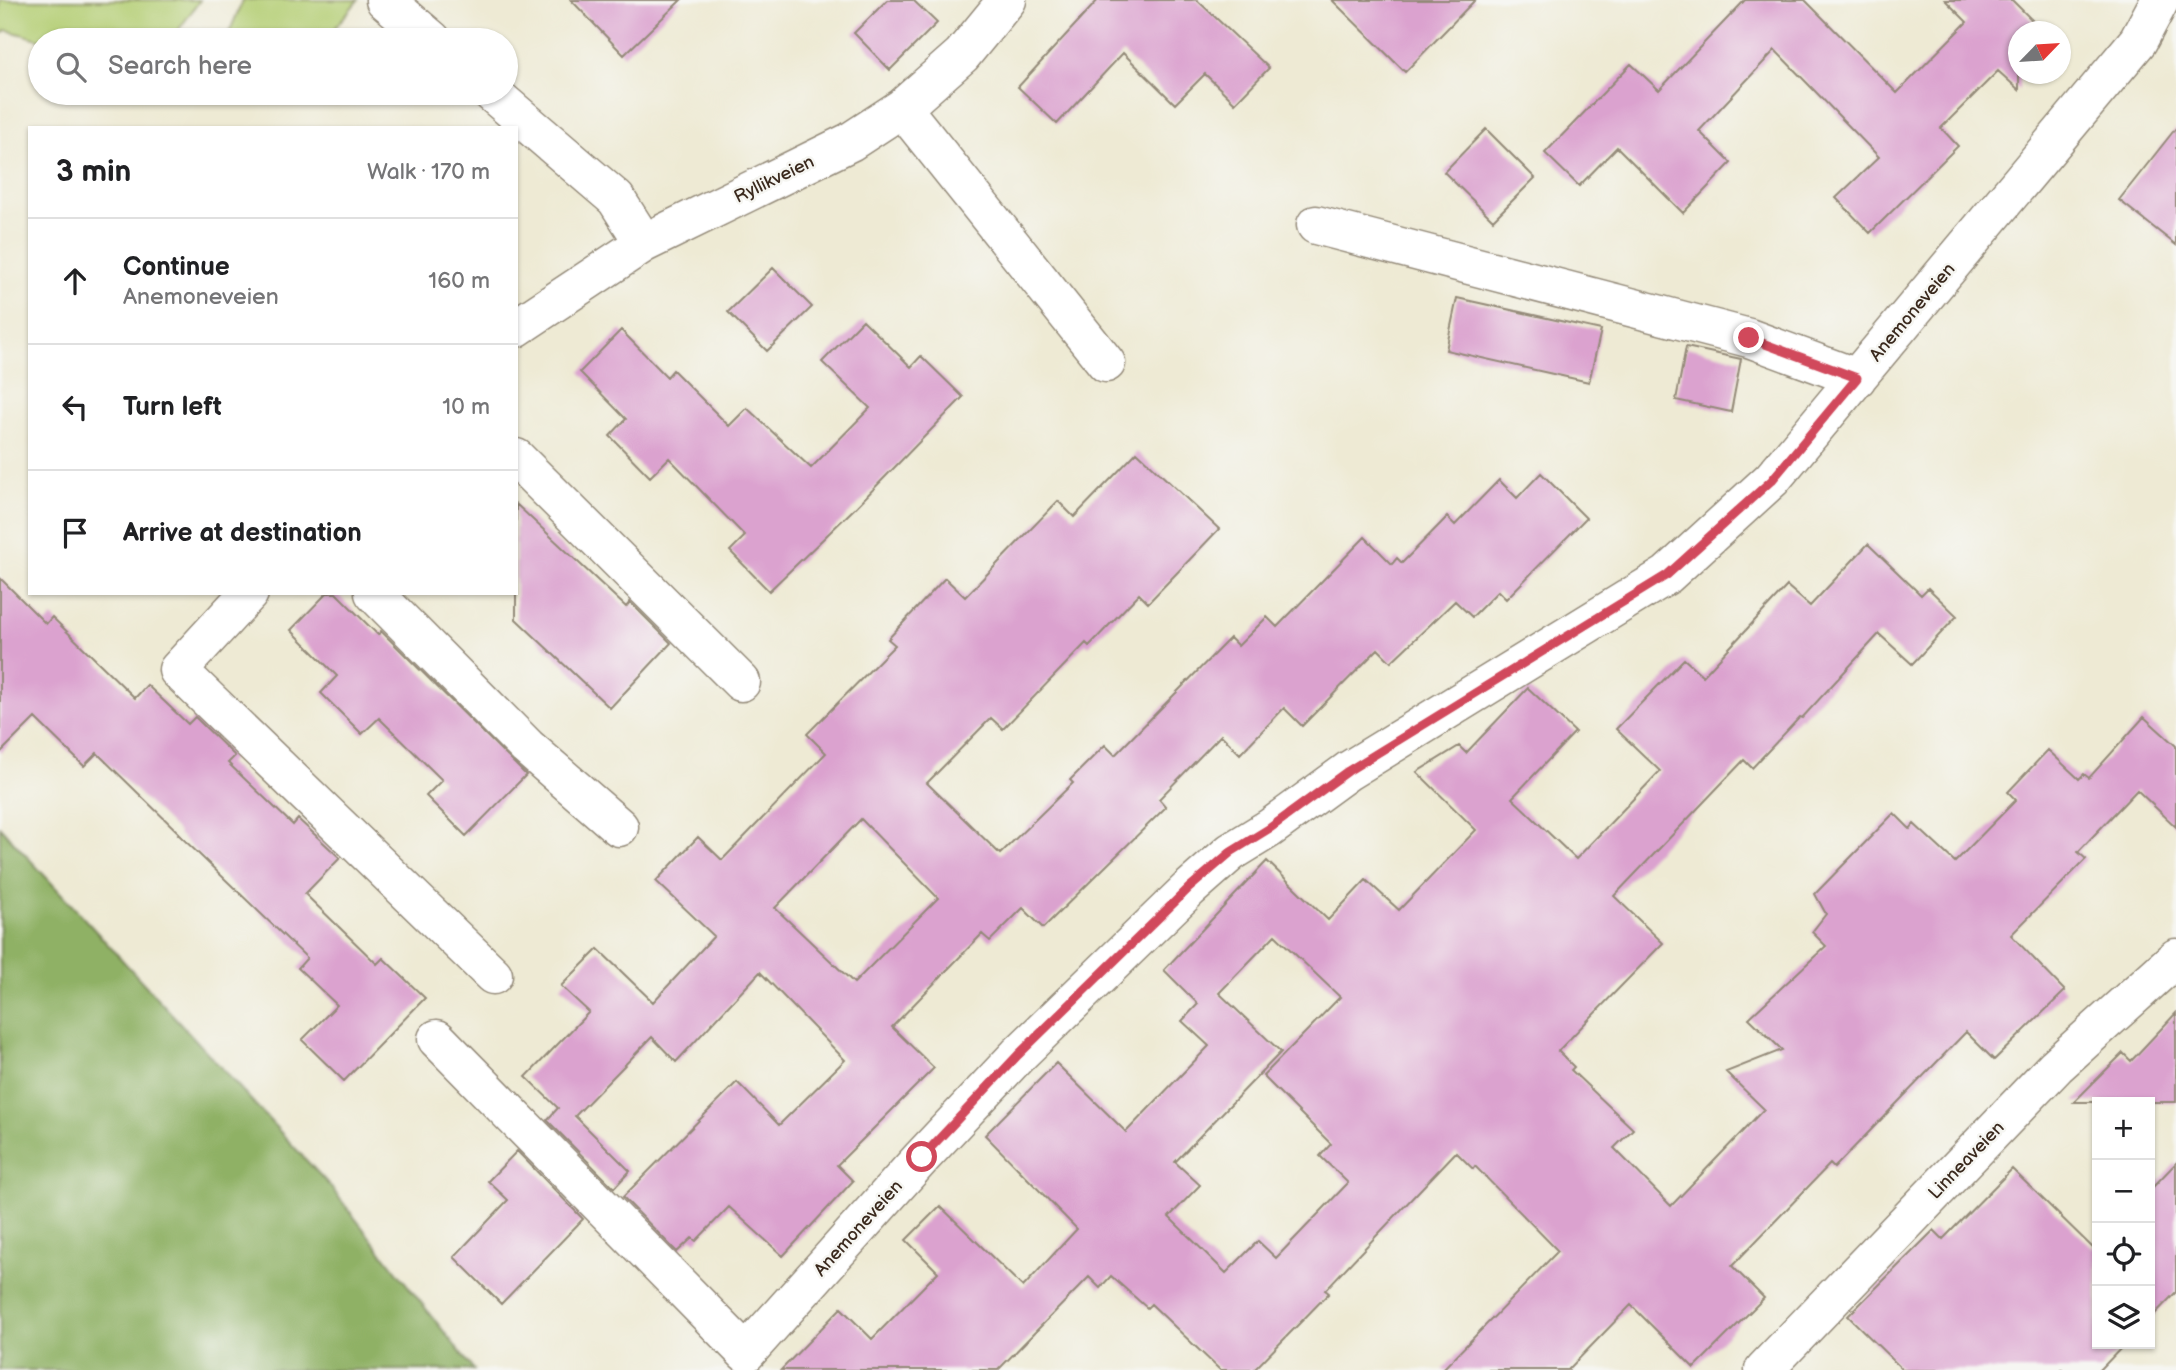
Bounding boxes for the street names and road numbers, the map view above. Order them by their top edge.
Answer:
street label: Ryllikveien [731,151,818,208]
street label: Anemoneveien [1865,259,1960,366]
street label: Linneaveien [1924,1117,2009,1204]
street label: Anemoneveien [810,1176,907,1281]

